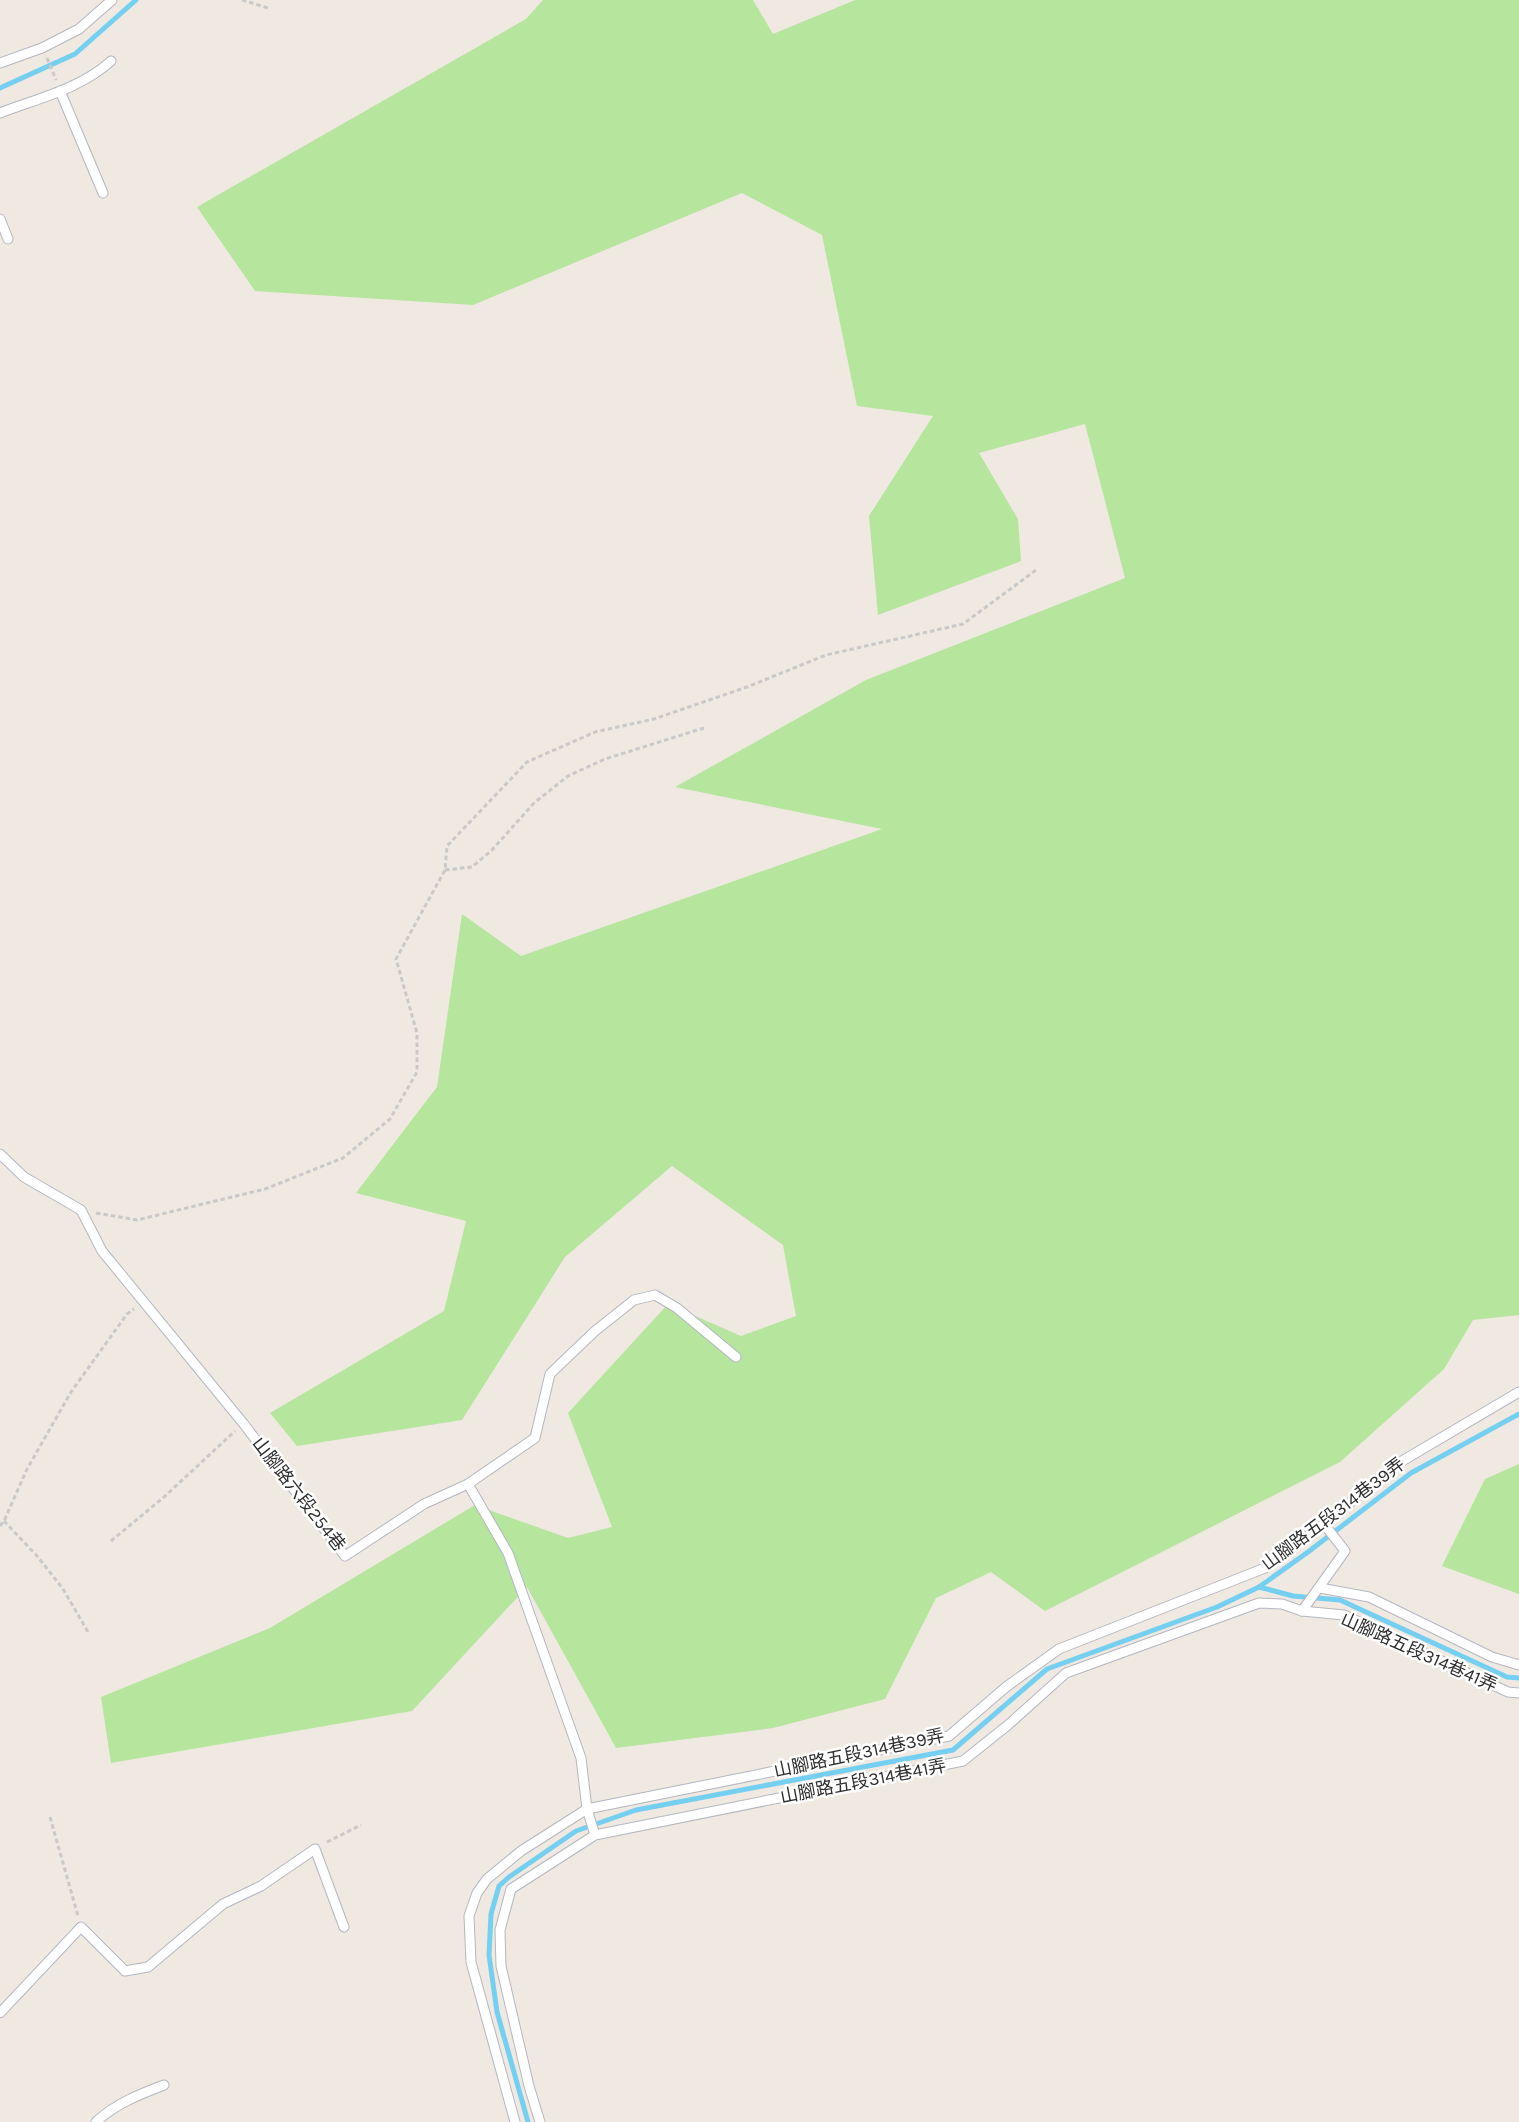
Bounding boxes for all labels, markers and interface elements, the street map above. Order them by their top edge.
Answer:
street label: 山腳路六段254巷 [248,1433,350,1555]
street label: 山腳路五段314巷39弄 [1257,1453,1409,1575]
street label: 山腳路五段314巷41弄 [1337,1608,1501,1696]
street label: 山腳路五段314巷39弄 [772,1724,946,1782]
street label: 山腳路五段314巷41弄 [778,1754,948,1808]

